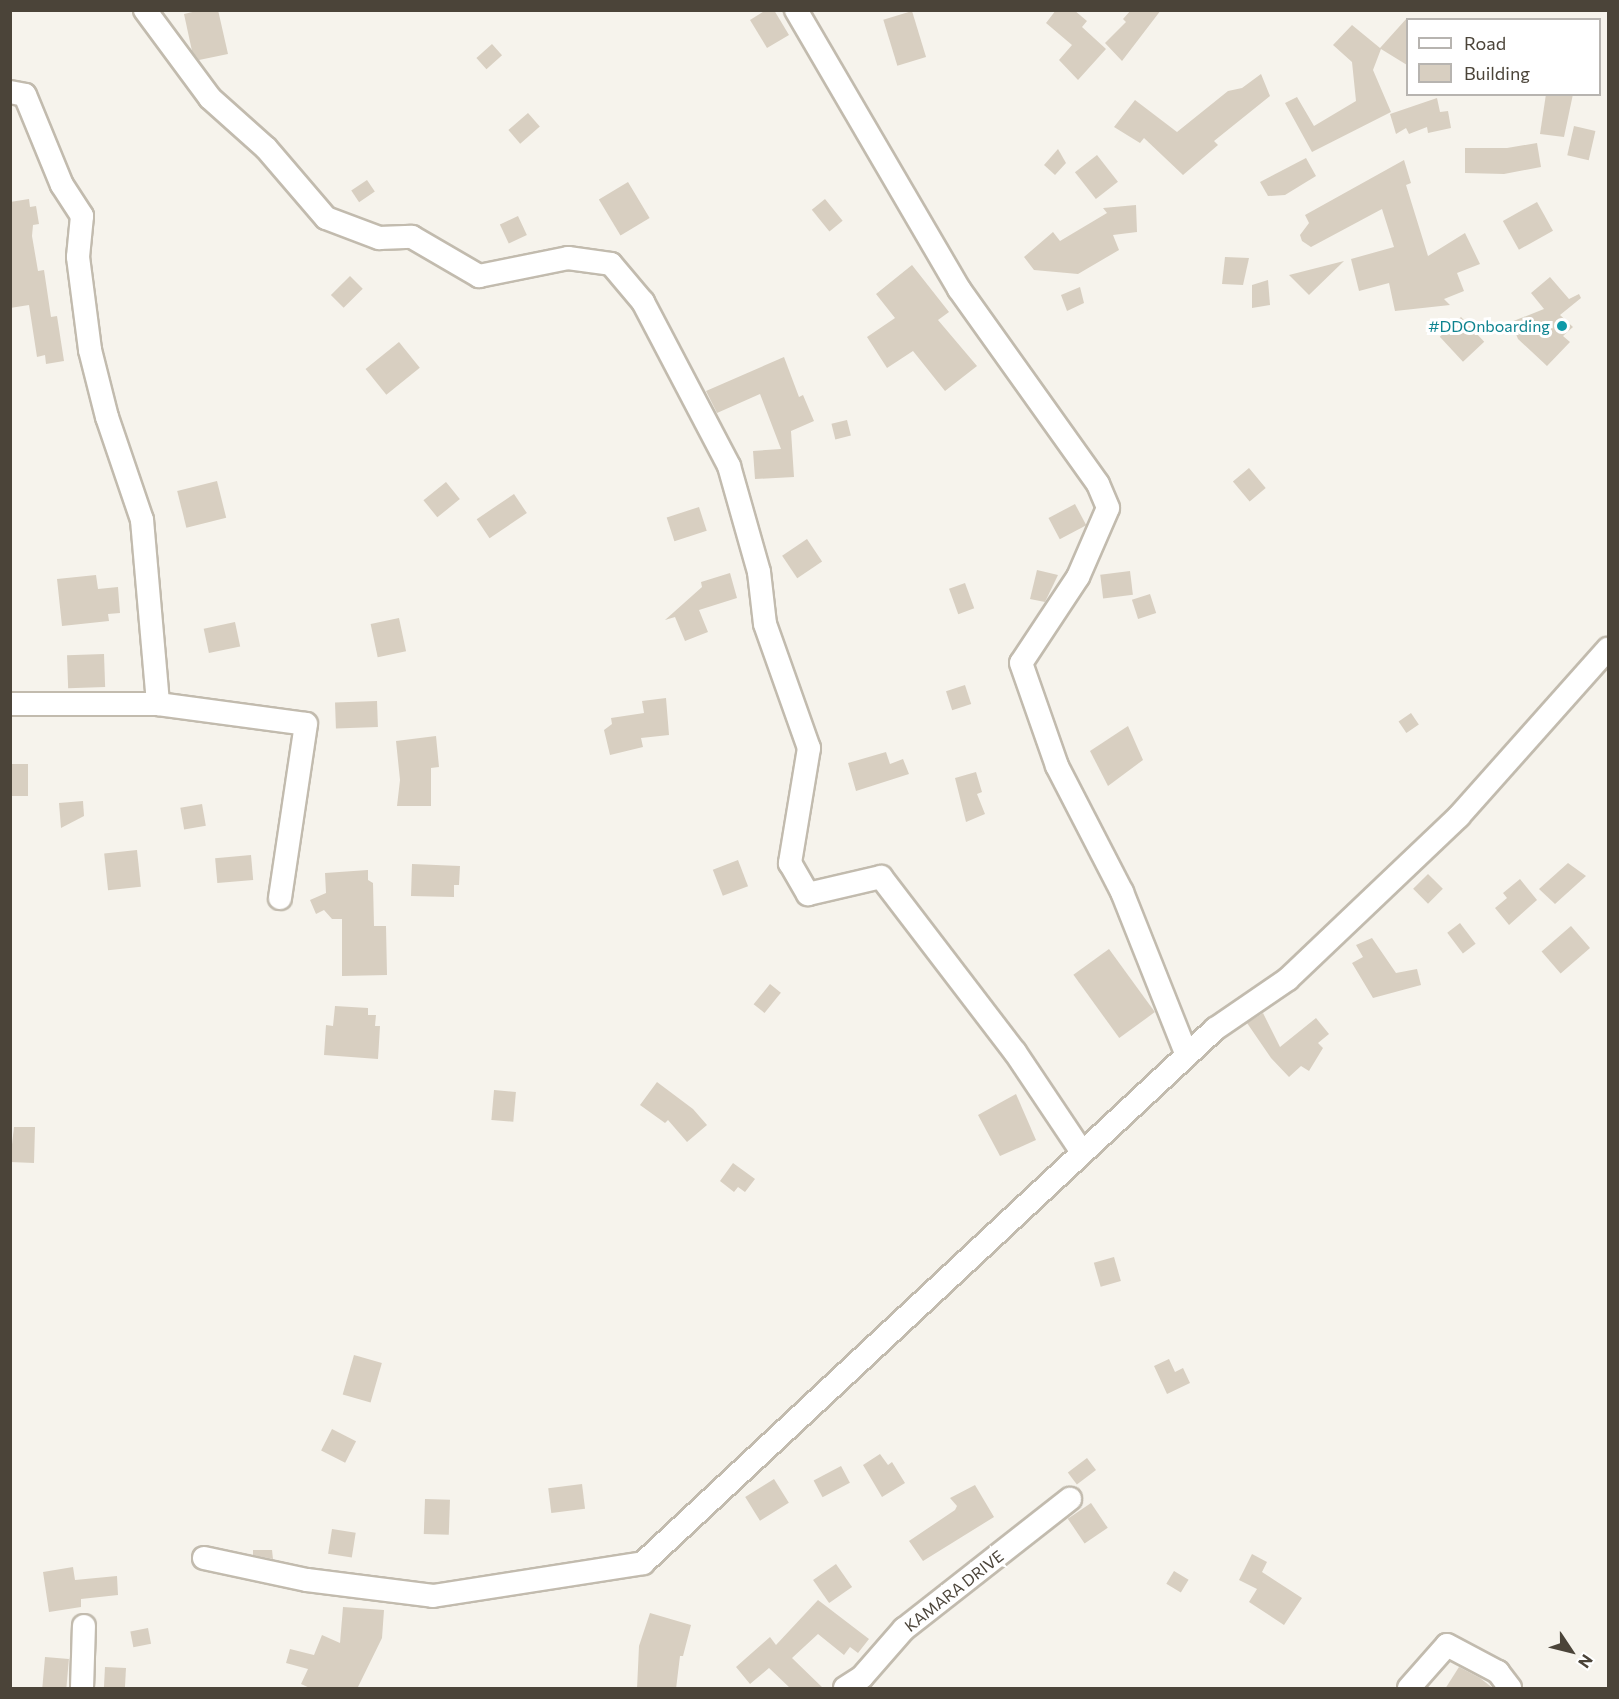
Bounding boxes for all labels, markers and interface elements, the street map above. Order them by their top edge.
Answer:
legend [1406,18,1601,96]
text: Road [1464,32,1506,54]
text: Building [1464,62,1530,84]
place label: #DDOnboarding [1429,316,1550,336]
marker: #DDOnboarding [1555,319,1569,333]
street label: KAMARA DRIVE [901,1546,1007,1636]
north arrow [1541,1621,1601,1681]
text: N [1575,1651,1597,1672]

